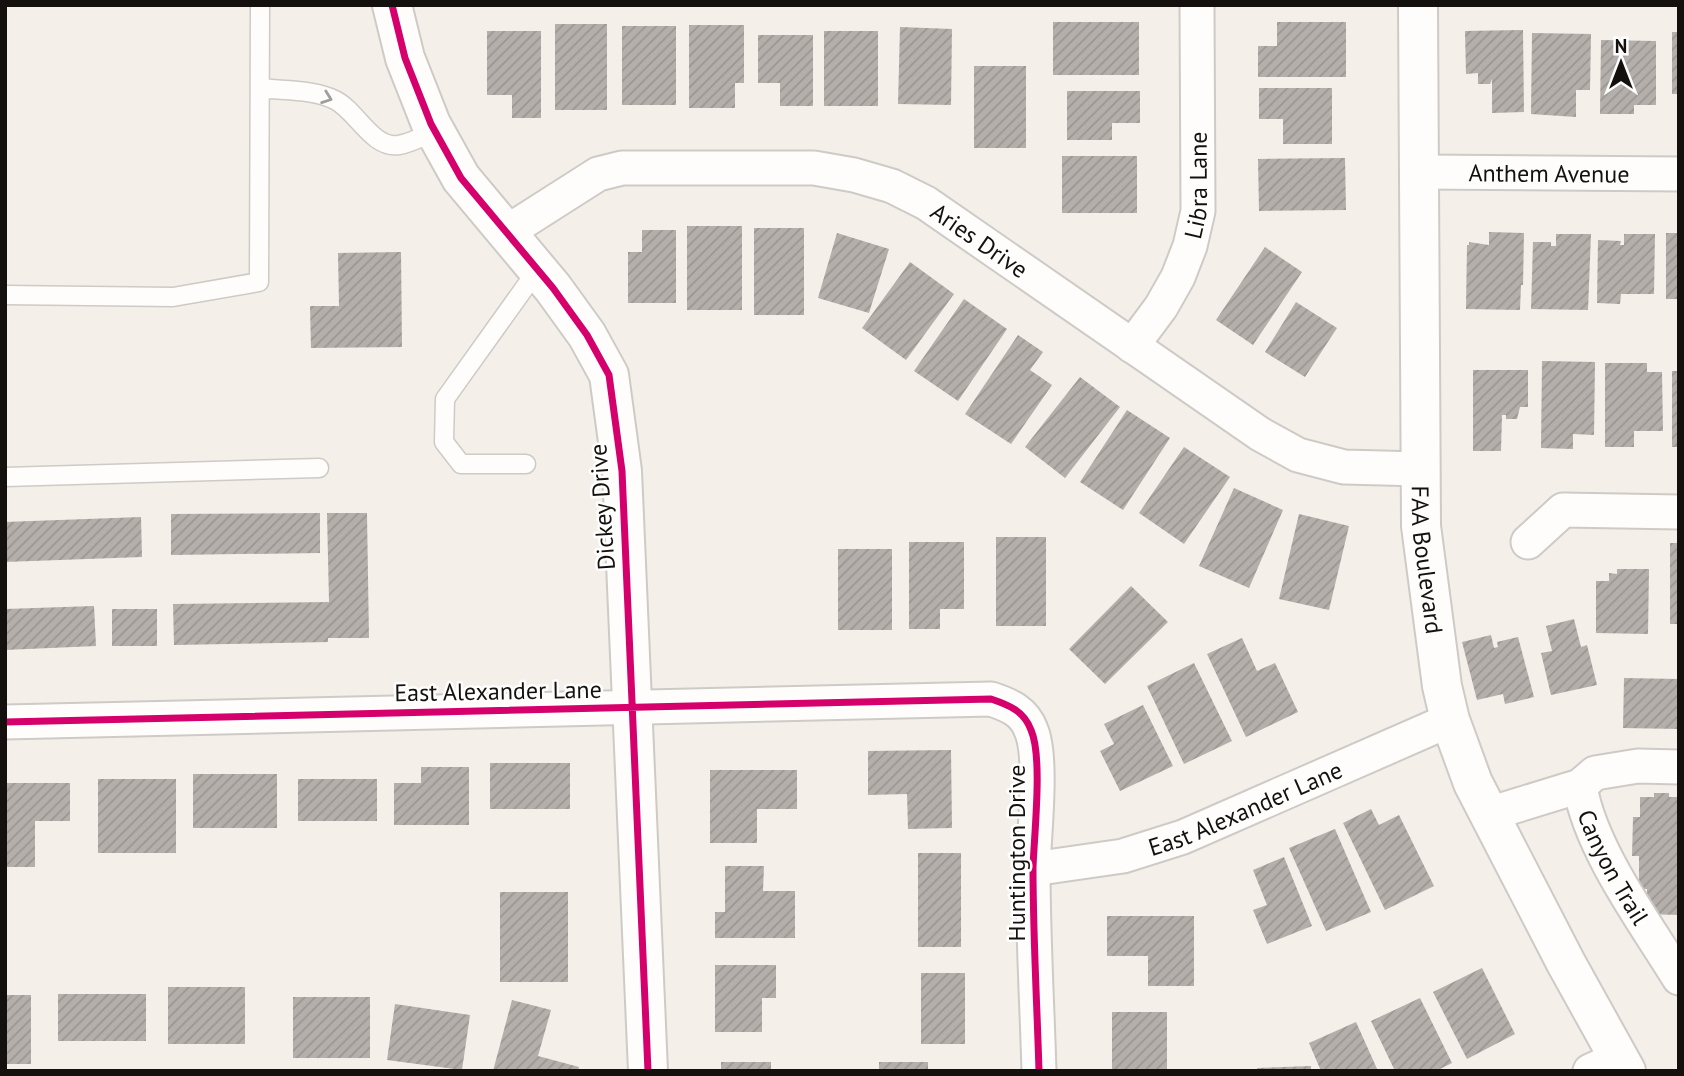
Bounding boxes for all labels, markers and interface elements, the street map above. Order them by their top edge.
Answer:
north arrow [1586,28,1656,98]
text: N [1615,34,1627,58]
one-way arrow [320,90,332,104]
street label: Libra Lane [1177,131,1214,242]
street label: Anthem Avenue [1468,157,1630,189]
street label: Aries Drive [925,196,1034,284]
street label: Dickey Drive [582,443,622,571]
street label: FAA Boulevard [1405,485,1450,636]
street label: East Alexander Lane [394,674,602,708]
street label: East Alexander Lane [1144,754,1347,863]
street label: Huntington Drive [1001,765,1032,941]
street label: Canyon Trail [1571,806,1656,930]

